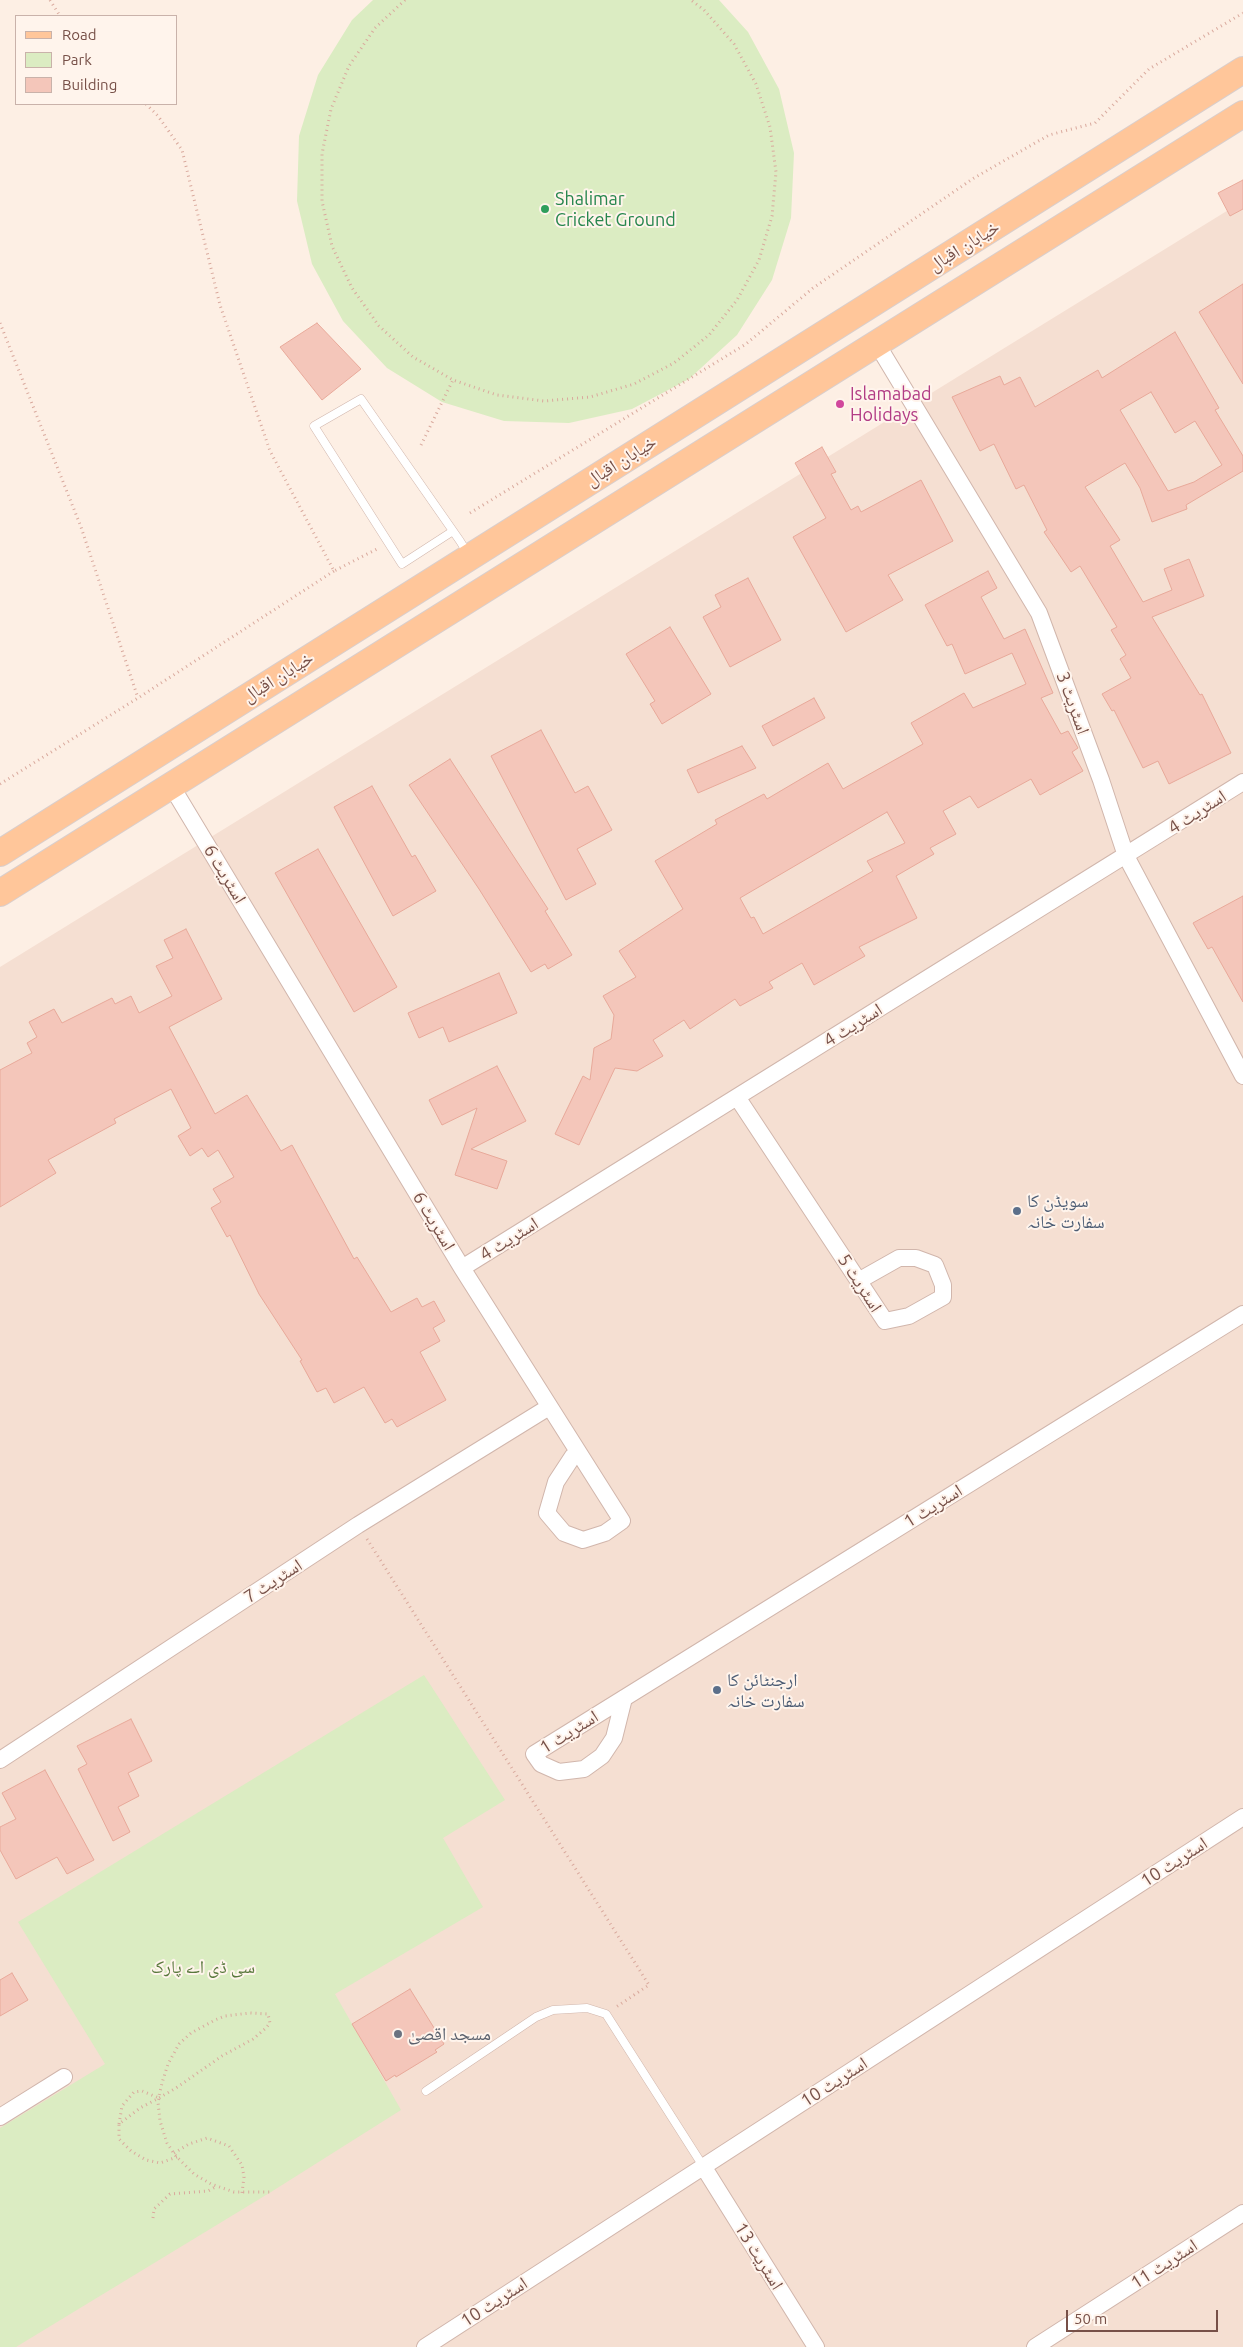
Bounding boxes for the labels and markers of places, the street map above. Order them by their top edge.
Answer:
place label: Shalimar Cricket Ground [555,188,676,230]
marker: Shalimar Cricket Ground [539,203,551,215]
place label: Islamabad Holidays [850,383,932,426]
marker: Islamabad Holidays [834,398,846,410]
place label: سویڈن کا سفارت خانہ [1027,1190,1105,1232]
marker: سویڈن کا سفارت خانہ [1011,1205,1023,1217]
place label: ارجنٹائن کا سفارت خانہ [727,1669,805,1712]
marker: ارجنٹائن کا سفارت خانہ [711,1684,723,1696]
place label: مسجد اقصیٰ [408,2023,491,2045]
marker: مسجد اقصیٰ [392,2028,404,2040]

